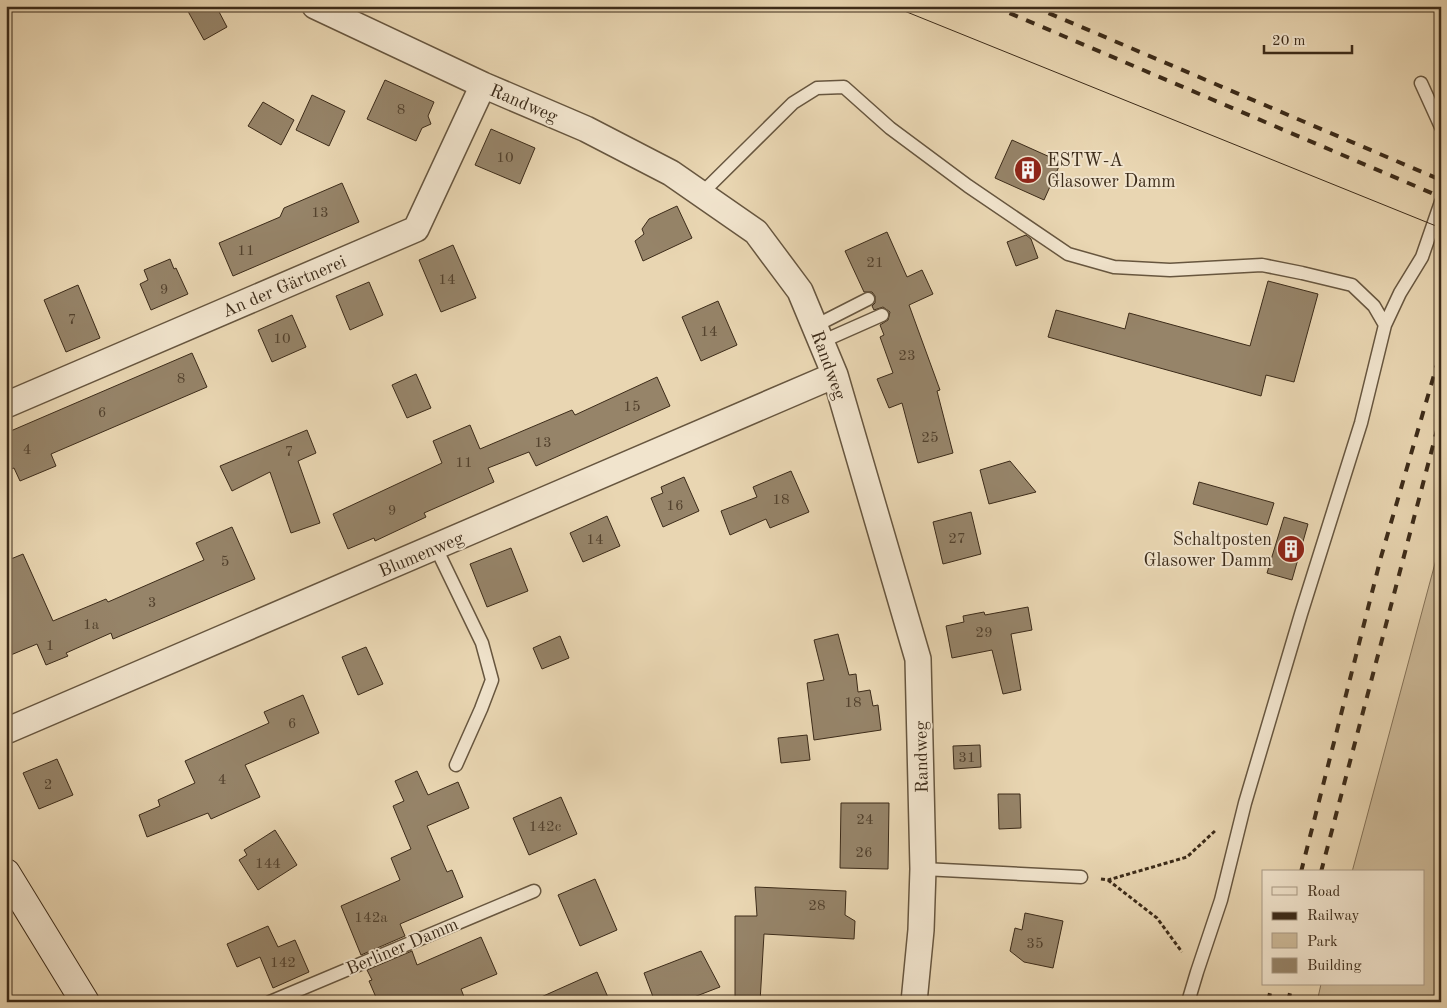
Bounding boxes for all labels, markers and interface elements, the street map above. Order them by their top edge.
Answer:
scale bar [1264,22,1352,54]
text: 20 m [1272,34,1306,49]
street label: Randweg [487,82,561,126]
house number: 8 [397,103,405,118]
house number: 10 [496,151,514,166]
place label: ESTW-A Glasower Damm [1047,152,1175,191]
building icon: ESTW-A Glasower Damm [1013,155,1043,185]
house number: 13 [311,206,329,221]
house number: 11 [237,244,255,259]
street label: An der Gärtnerei [220,253,349,321]
house number: 21 [866,256,884,271]
house number: 14 [438,273,456,288]
house number: 9 [160,283,168,298]
house number: 7 [68,313,76,328]
house number: 14 [700,325,718,340]
street label: Randweg [807,328,849,403]
house number: 10 [273,332,291,347]
house number: 23 [898,349,916,364]
house number: 8 [177,372,185,387]
house number: 15 [623,400,641,415]
house number: 6 [98,406,106,421]
house number: 25 [921,431,939,446]
house number: 13 [534,436,552,451]
house number: 4 [23,443,31,458]
house number: 7 [285,445,293,460]
house number: 11 [455,456,473,471]
house number: 18 [772,493,790,508]
house number: 16 [666,499,684,514]
house number: 9 [388,504,396,519]
street label: Blumenweg [376,529,467,581]
place label: Schaltposten Glasower Damm [1144,531,1272,570]
house number: 27 [948,532,966,547]
house number: 14 [586,533,604,548]
building icon: Schaltposten Glasower Damm [1276,534,1306,564]
house number: 5 [221,555,229,570]
house number: 3 [148,596,156,611]
house number: 1a [83,618,100,633]
house number: 29 [975,626,993,641]
house number: 1 [46,639,54,654]
house number: 18 [844,696,862,711]
house number: 6 [288,717,296,732]
street label: Randweg [912,721,932,793]
house number: 31 [958,751,976,766]
house number: 4 [218,773,226,788]
house number: 2 [44,778,52,793]
house number: 24 [856,813,874,828]
house number: 142c [529,820,562,835]
house number: 26 [855,846,873,861]
house number: 144 [255,857,281,872]
legend [1262,870,1424,986]
text: Road [1307,885,1341,900]
house number: 28 [808,899,826,914]
text: Railway [1307,909,1360,924]
house number: 142a [354,911,388,926]
street label: Berliner Damm [344,915,461,979]
text: Park [1307,935,1338,950]
house number: 35 [1026,937,1044,952]
house number: 142 [270,956,296,971]
text: Building [1307,959,1362,974]

